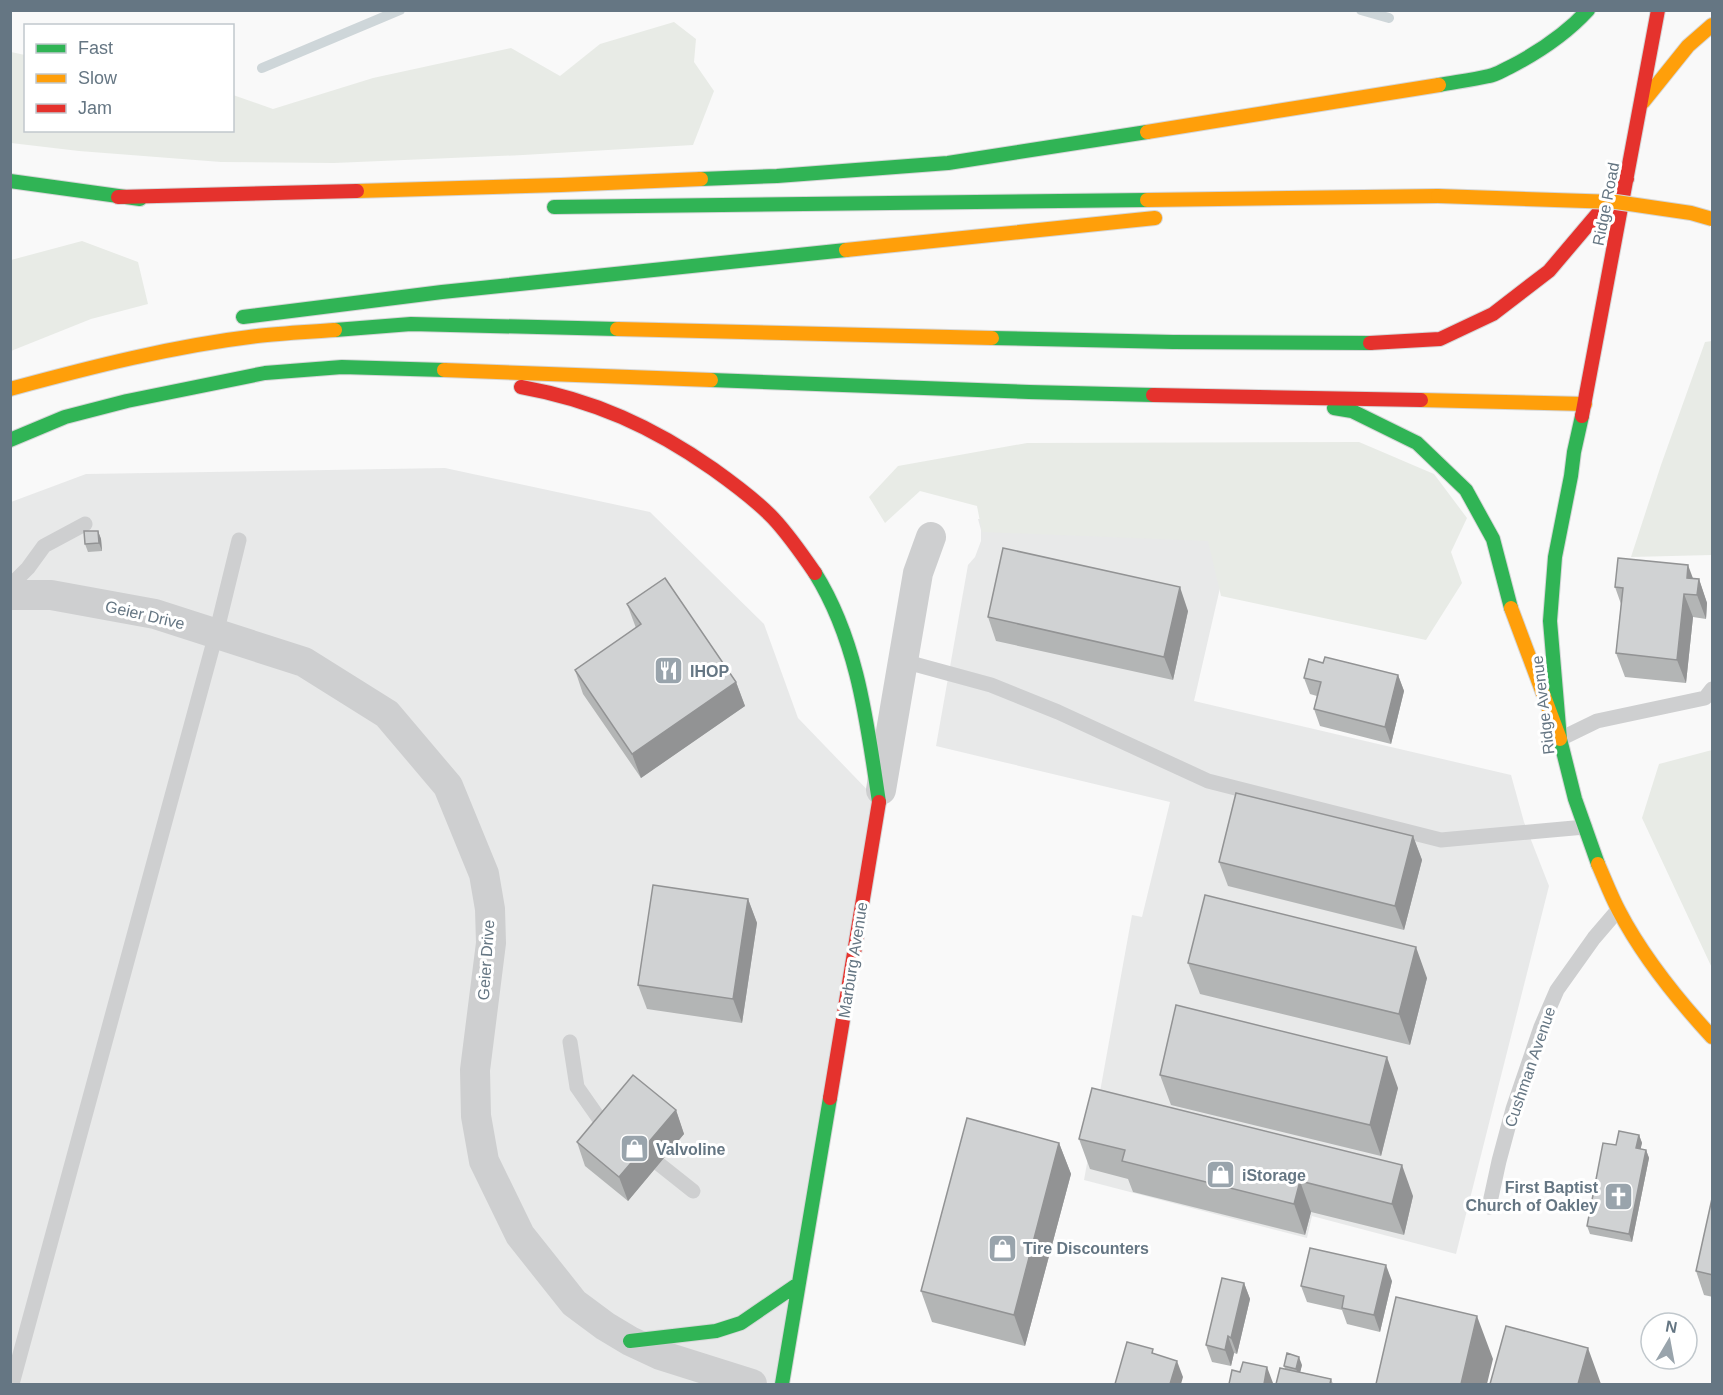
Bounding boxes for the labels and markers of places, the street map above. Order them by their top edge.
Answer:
restaurant icon: IHOP [653,655,685,687]
place label: IHOP [690,663,729,680]
shop icon: Valvoline [619,1133,651,1165]
place label: Valvoline [656,1141,725,1158]
shop icon: iStorage [1205,1159,1237,1191]
place label: iStorage [1242,1167,1306,1184]
place label: First Baptist Church of Oakley [1466,1179,1599,1214]
church icon: First Baptist Church of Oakley [1603,1180,1635,1212]
shop icon: Tire Discounters [986,1232,1018,1264]
place label: Tire Discounters [1023,1240,1149,1257]

